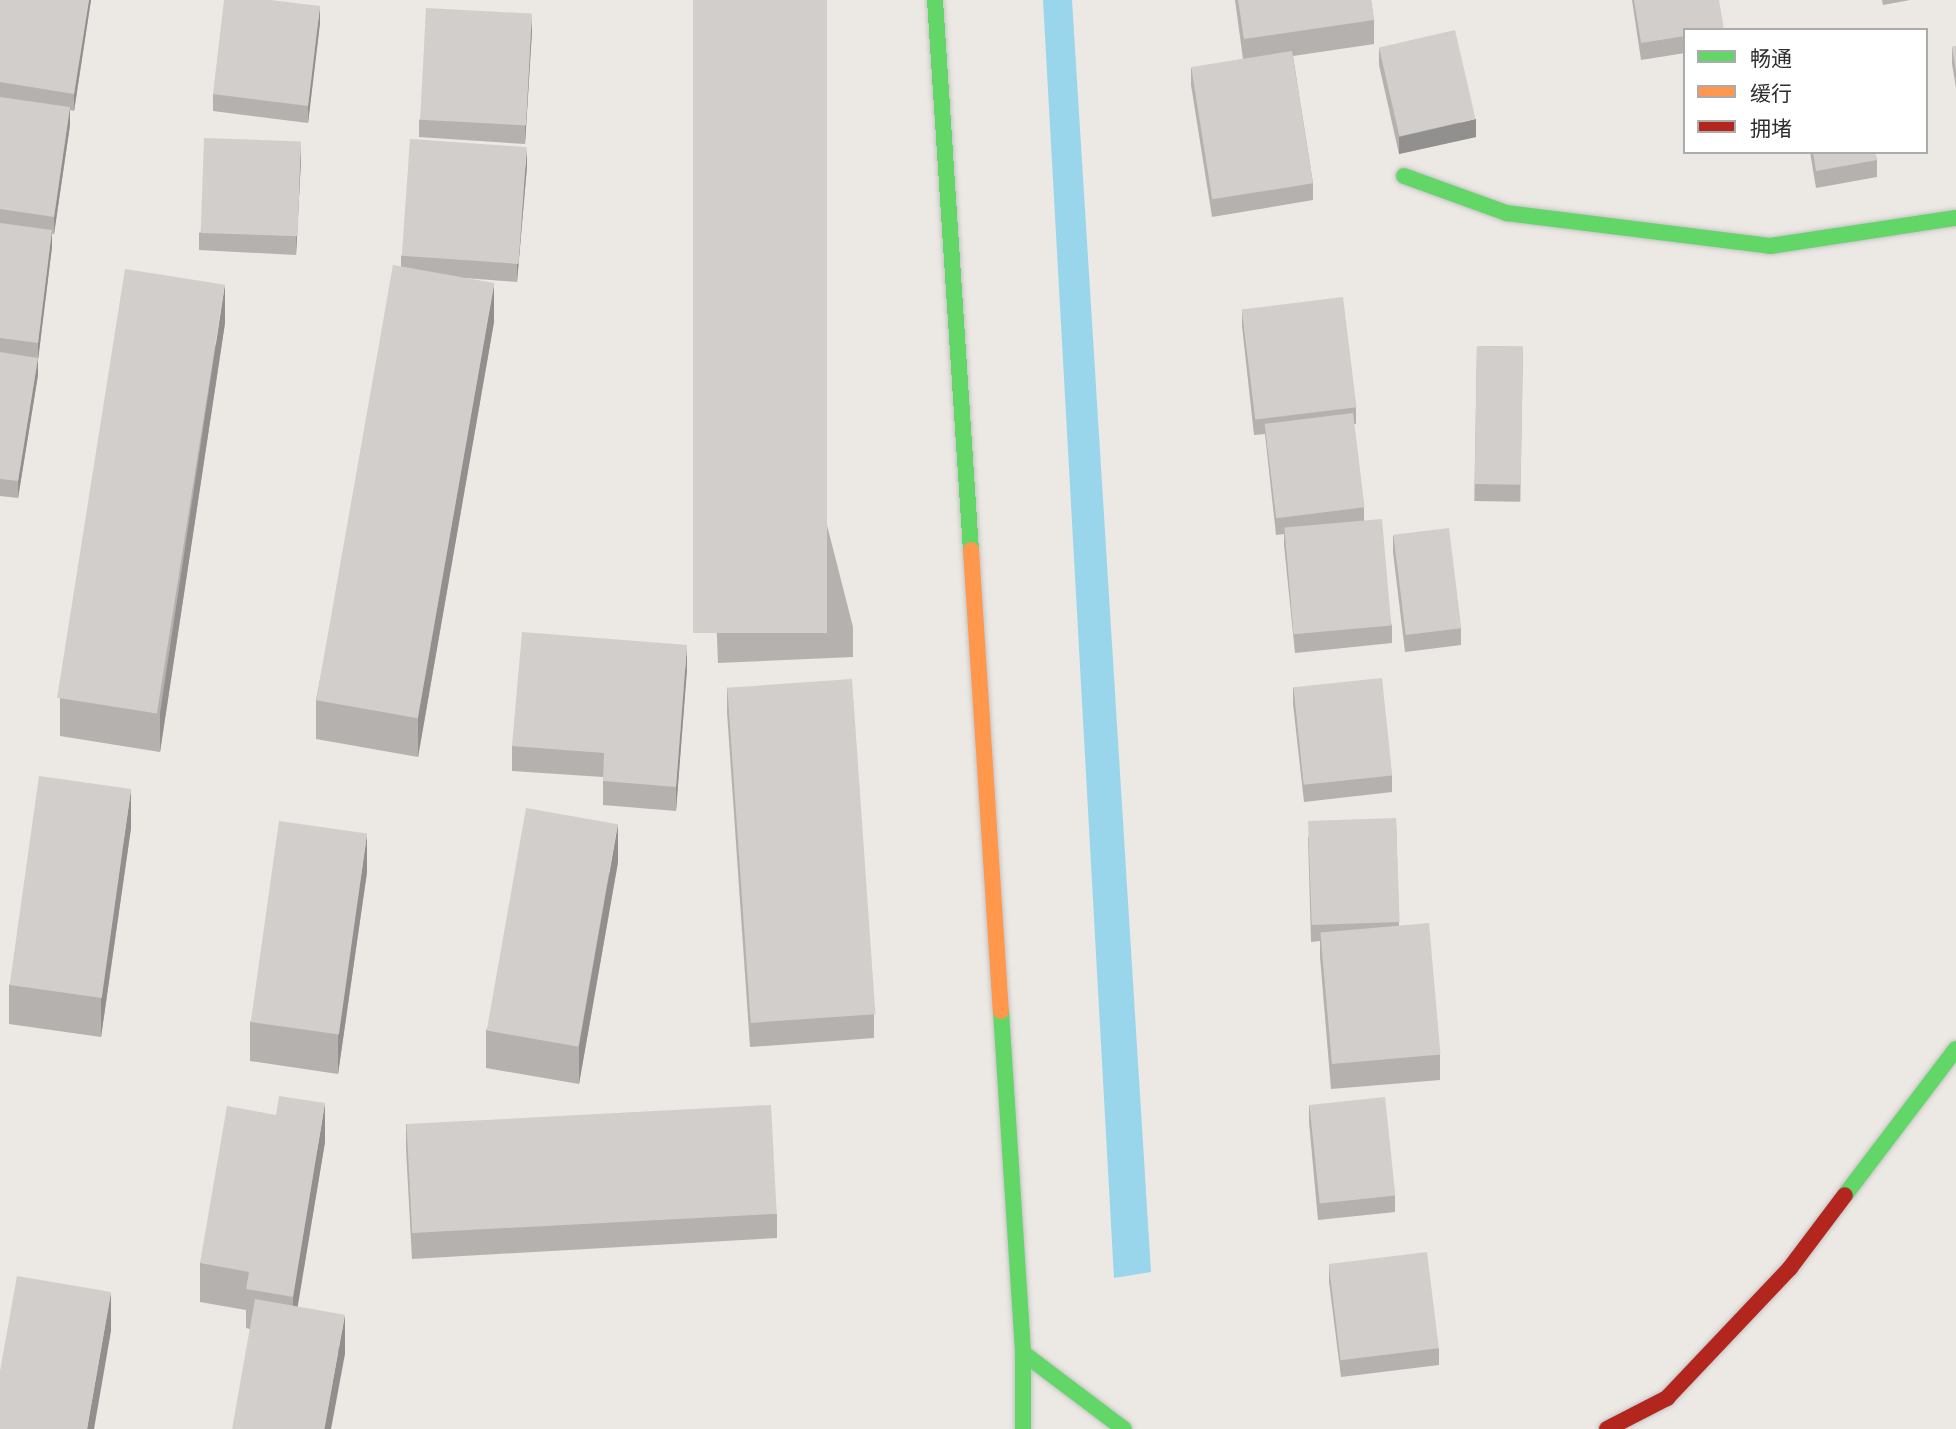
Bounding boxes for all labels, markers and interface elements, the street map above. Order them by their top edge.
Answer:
legend [1683,28,1928,154]
text: 畅通 [1750,45,1792,71]
text: 缓行 [1750,80,1792,106]
text: 拥堵 [1750,115,1792,141]

